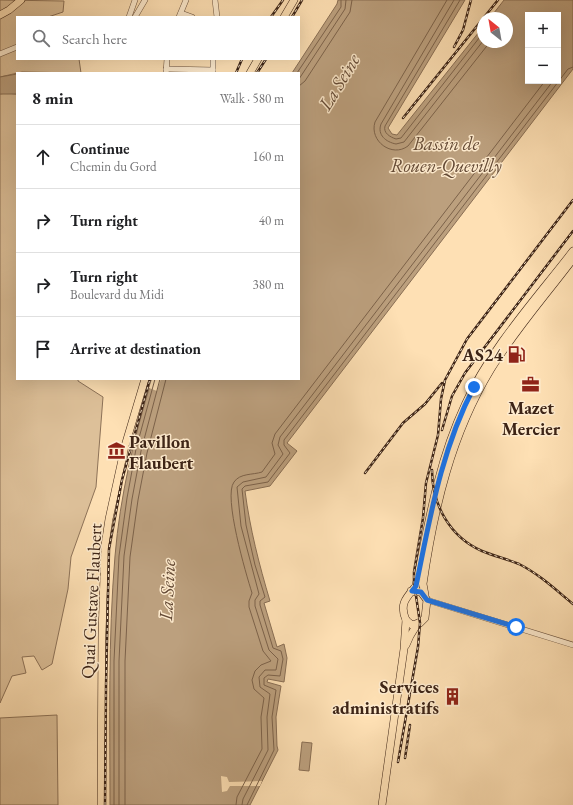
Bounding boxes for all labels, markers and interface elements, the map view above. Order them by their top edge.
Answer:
north arrow [477,12,513,48]
map controls [525,12,561,84]
button: + [525,12,561,48]
search box [16,16,300,60]
icon: search [30,27,52,49]
text: Search here [62,29,127,48]
button: − [525,48,561,84]
water label: La Seine [312,49,366,116]
text: 8 min [32,87,73,109]
text: Walk · 580 m [220,90,284,107]
water label: Bassin de Rouen-Quevilly [390,131,502,178]
text: Continue [70,139,130,158]
icon: ahead [32,146,54,168]
text: 160 m [253,148,284,165]
text: Chemin du Gord [70,158,157,175]
icon: right [32,210,54,232]
text: Turn right [70,211,138,230]
text: 40 m [259,212,284,229]
text: Turn right [70,267,138,286]
icon: right [32,274,54,296]
text: 380 m [253,276,284,293]
text: Boulevard du Midi [70,286,164,303]
icon: arrive [32,338,54,360]
text: Arrive at destination [70,339,201,358]
place label: AS24 [461,343,503,366]
fuel station icon: AS24 [506,344,526,364]
office icon: Mazet Mercier [521,375,541,395]
route end [465,378,483,396]
place label: Mazet Mercier [502,396,561,440]
place label: Pavillon Flaubert [129,430,193,474]
museum icon: Pavillon Flaubert [106,441,126,461]
street label: Quai Gustave Flaubert [75,522,107,679]
water label: La Seine [153,558,181,622]
route start [507,618,525,636]
place label: Services administratifs [332,675,439,719]
building icon: Services administratifs [442,686,462,706]

